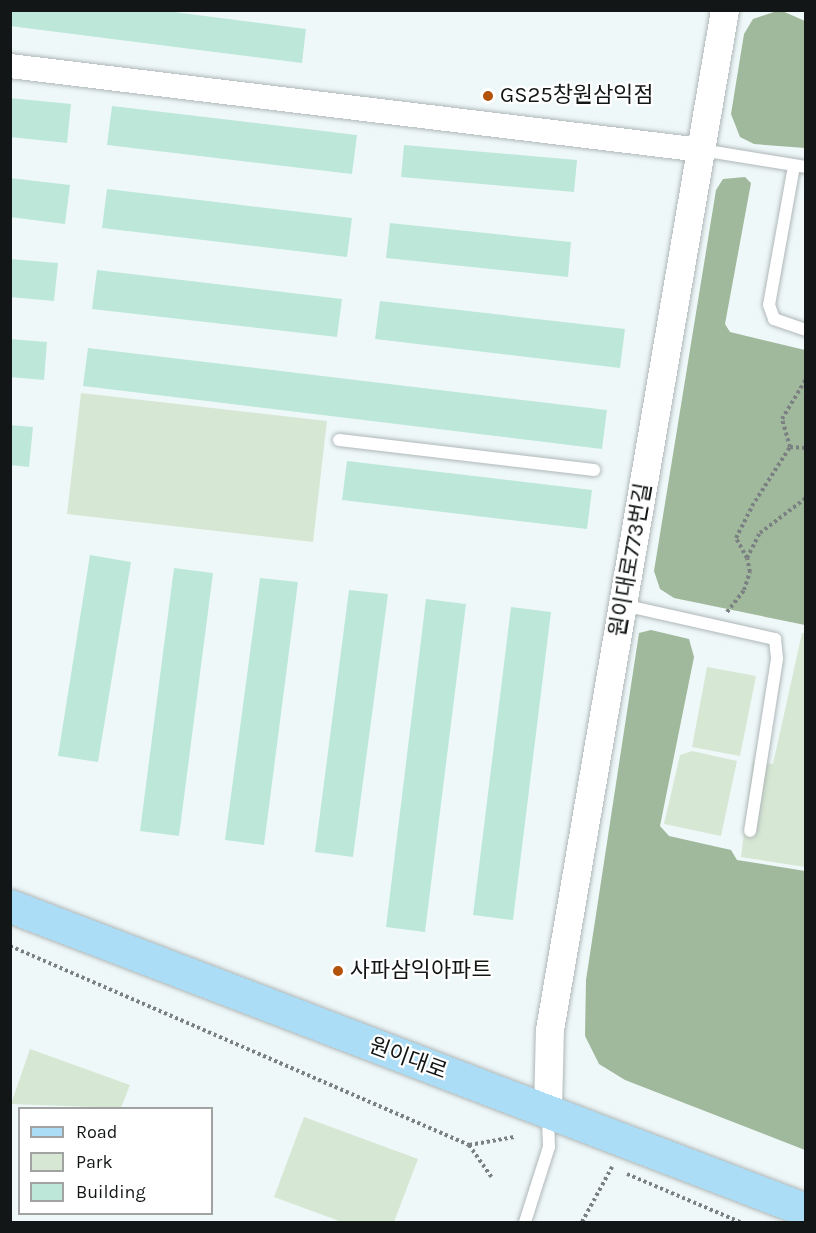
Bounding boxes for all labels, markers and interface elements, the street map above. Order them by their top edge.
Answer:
place label: GS25창원삼익점 [500,83,654,109]
marker: GS25창원삼익점 [481,89,495,103]
street label: 원이대로773번길 [605,481,657,639]
place label: 사파삼익아파트 [350,958,492,984]
marker: 사파삼익아파트 [331,964,345,978]
street label: 원이대로 [365,1033,451,1085]
legend [18,1107,213,1215]
text: Road [76,1121,117,1143]
text: Park [76,1151,113,1173]
text: Building [76,1181,146,1203]

